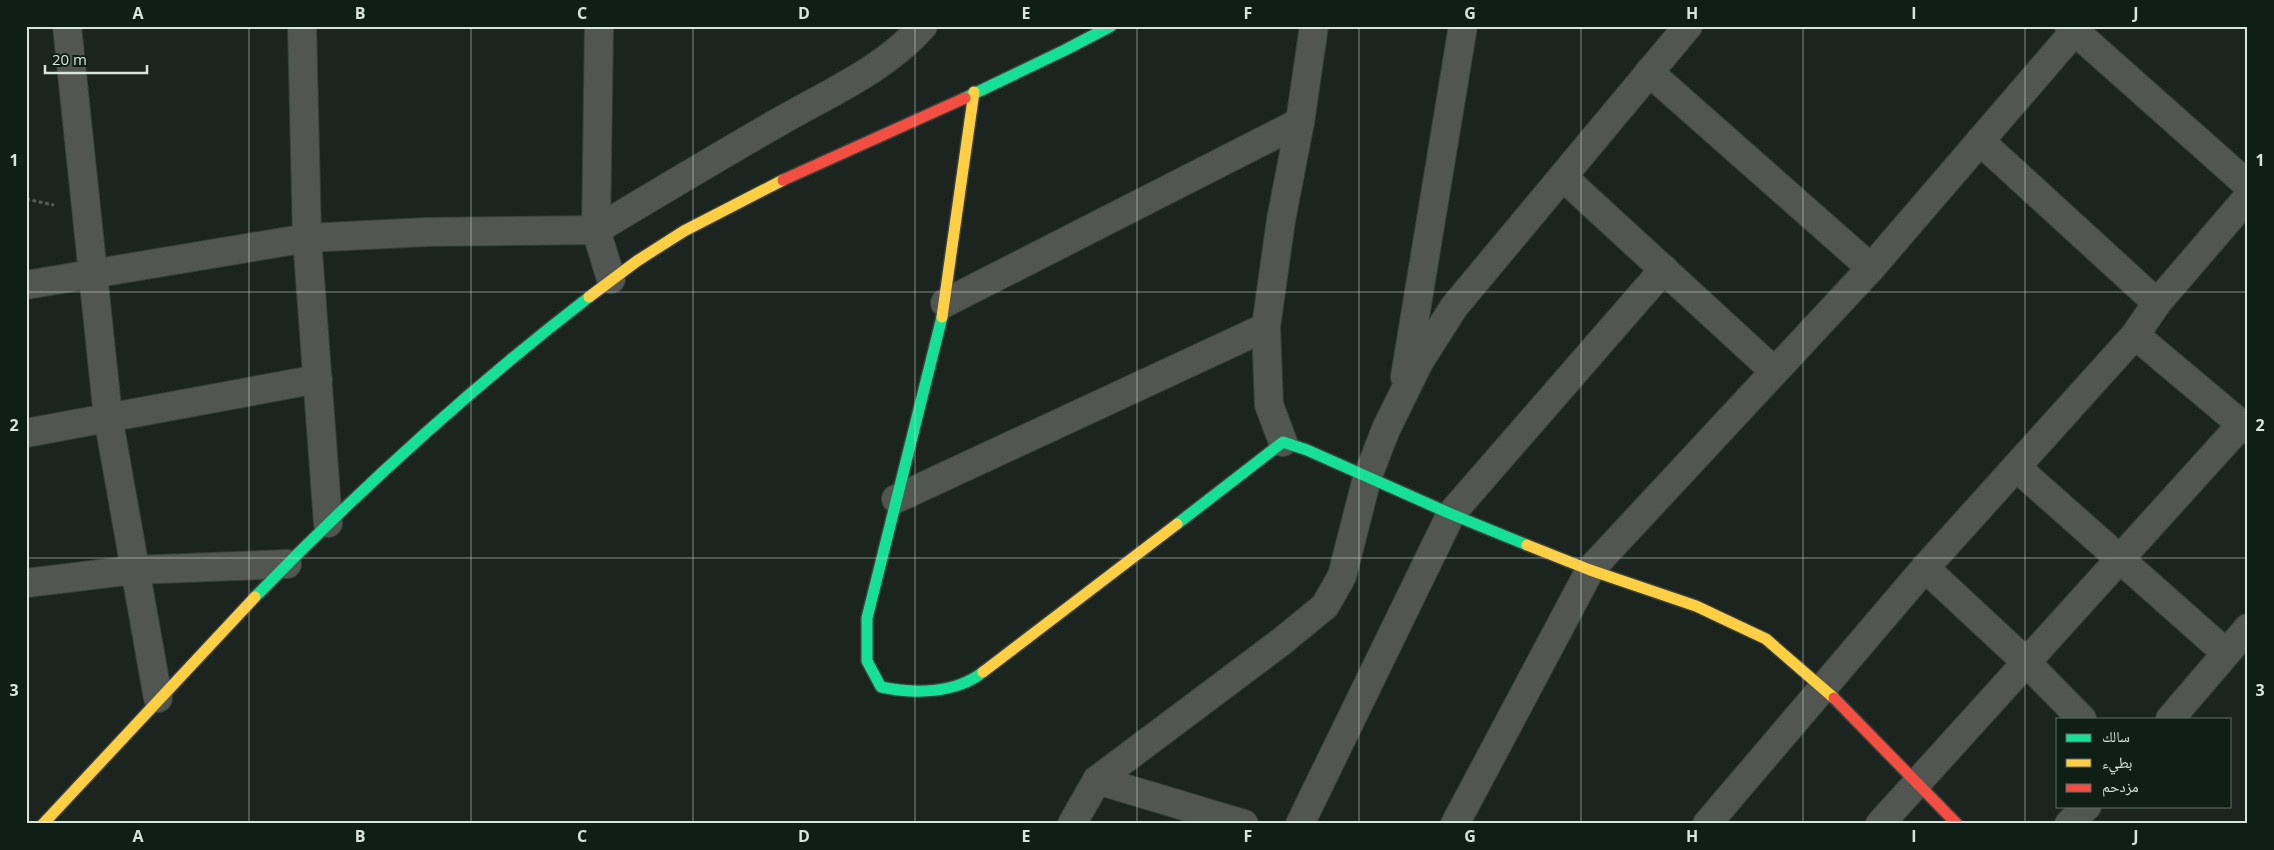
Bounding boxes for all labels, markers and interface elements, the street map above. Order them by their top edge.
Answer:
text: A [132,2,144,24]
text: B [355,2,365,24]
text: C [577,2,587,24]
text: D [798,2,810,24]
text: E [1022,2,1031,24]
text: F [1244,2,1252,24]
text: G [1464,2,1476,24]
text: H [1686,2,1698,24]
text: I [1911,2,1917,24]
text: J [2131,2,2139,24]
scale bar [45,42,148,74]
text: 20 m [52,49,87,69]
text: 1 [9,149,19,171]
text: 1 [2255,149,2265,171]
text: 2 [9,414,19,436]
text: 2 [2255,414,2265,436]
text: 3 [9,679,19,701]
text: 3 [2255,679,2265,701]
legend [2056,718,2232,808]
text: سالك [2102,726,2130,746]
text: بطيء [2102,752,2132,775]
text: مزدحم [2102,776,2139,797]
text: A [132,825,144,847]
text: B [355,825,365,847]
text: C [577,825,587,847]
text: D [798,825,810,847]
text: E [1022,825,1031,847]
text: F [1244,825,1252,847]
text: G [1464,825,1476,847]
text: H [1686,825,1698,847]
text: I [1911,825,1917,847]
text: J [2131,825,2139,847]

